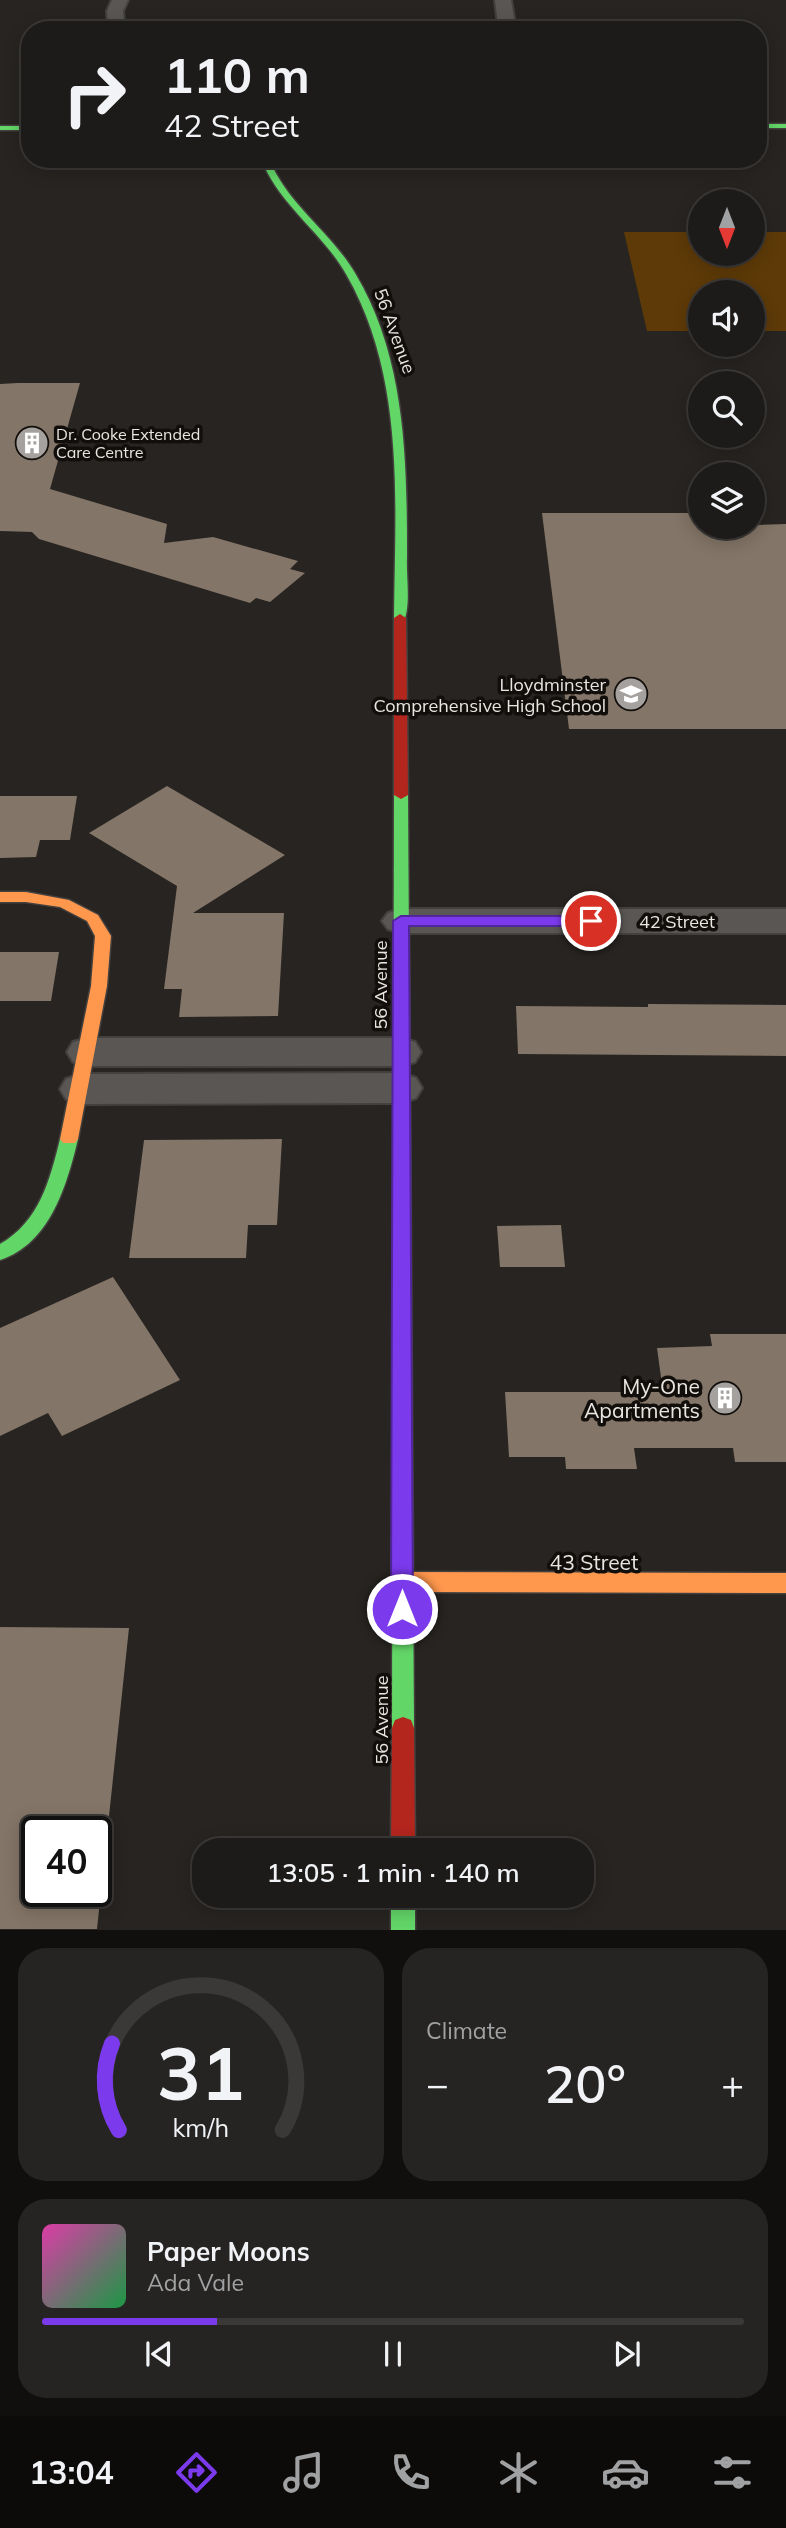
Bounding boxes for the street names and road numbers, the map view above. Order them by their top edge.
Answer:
street label: 56 Avenue [369,285,421,377]
street label: 42 Street [639,910,715,933]
street label: 56 Avenue [369,941,392,1030]
street label: 43 Street [550,1549,638,1575]
street label: 56 Avenue [370,1676,393,1765]

